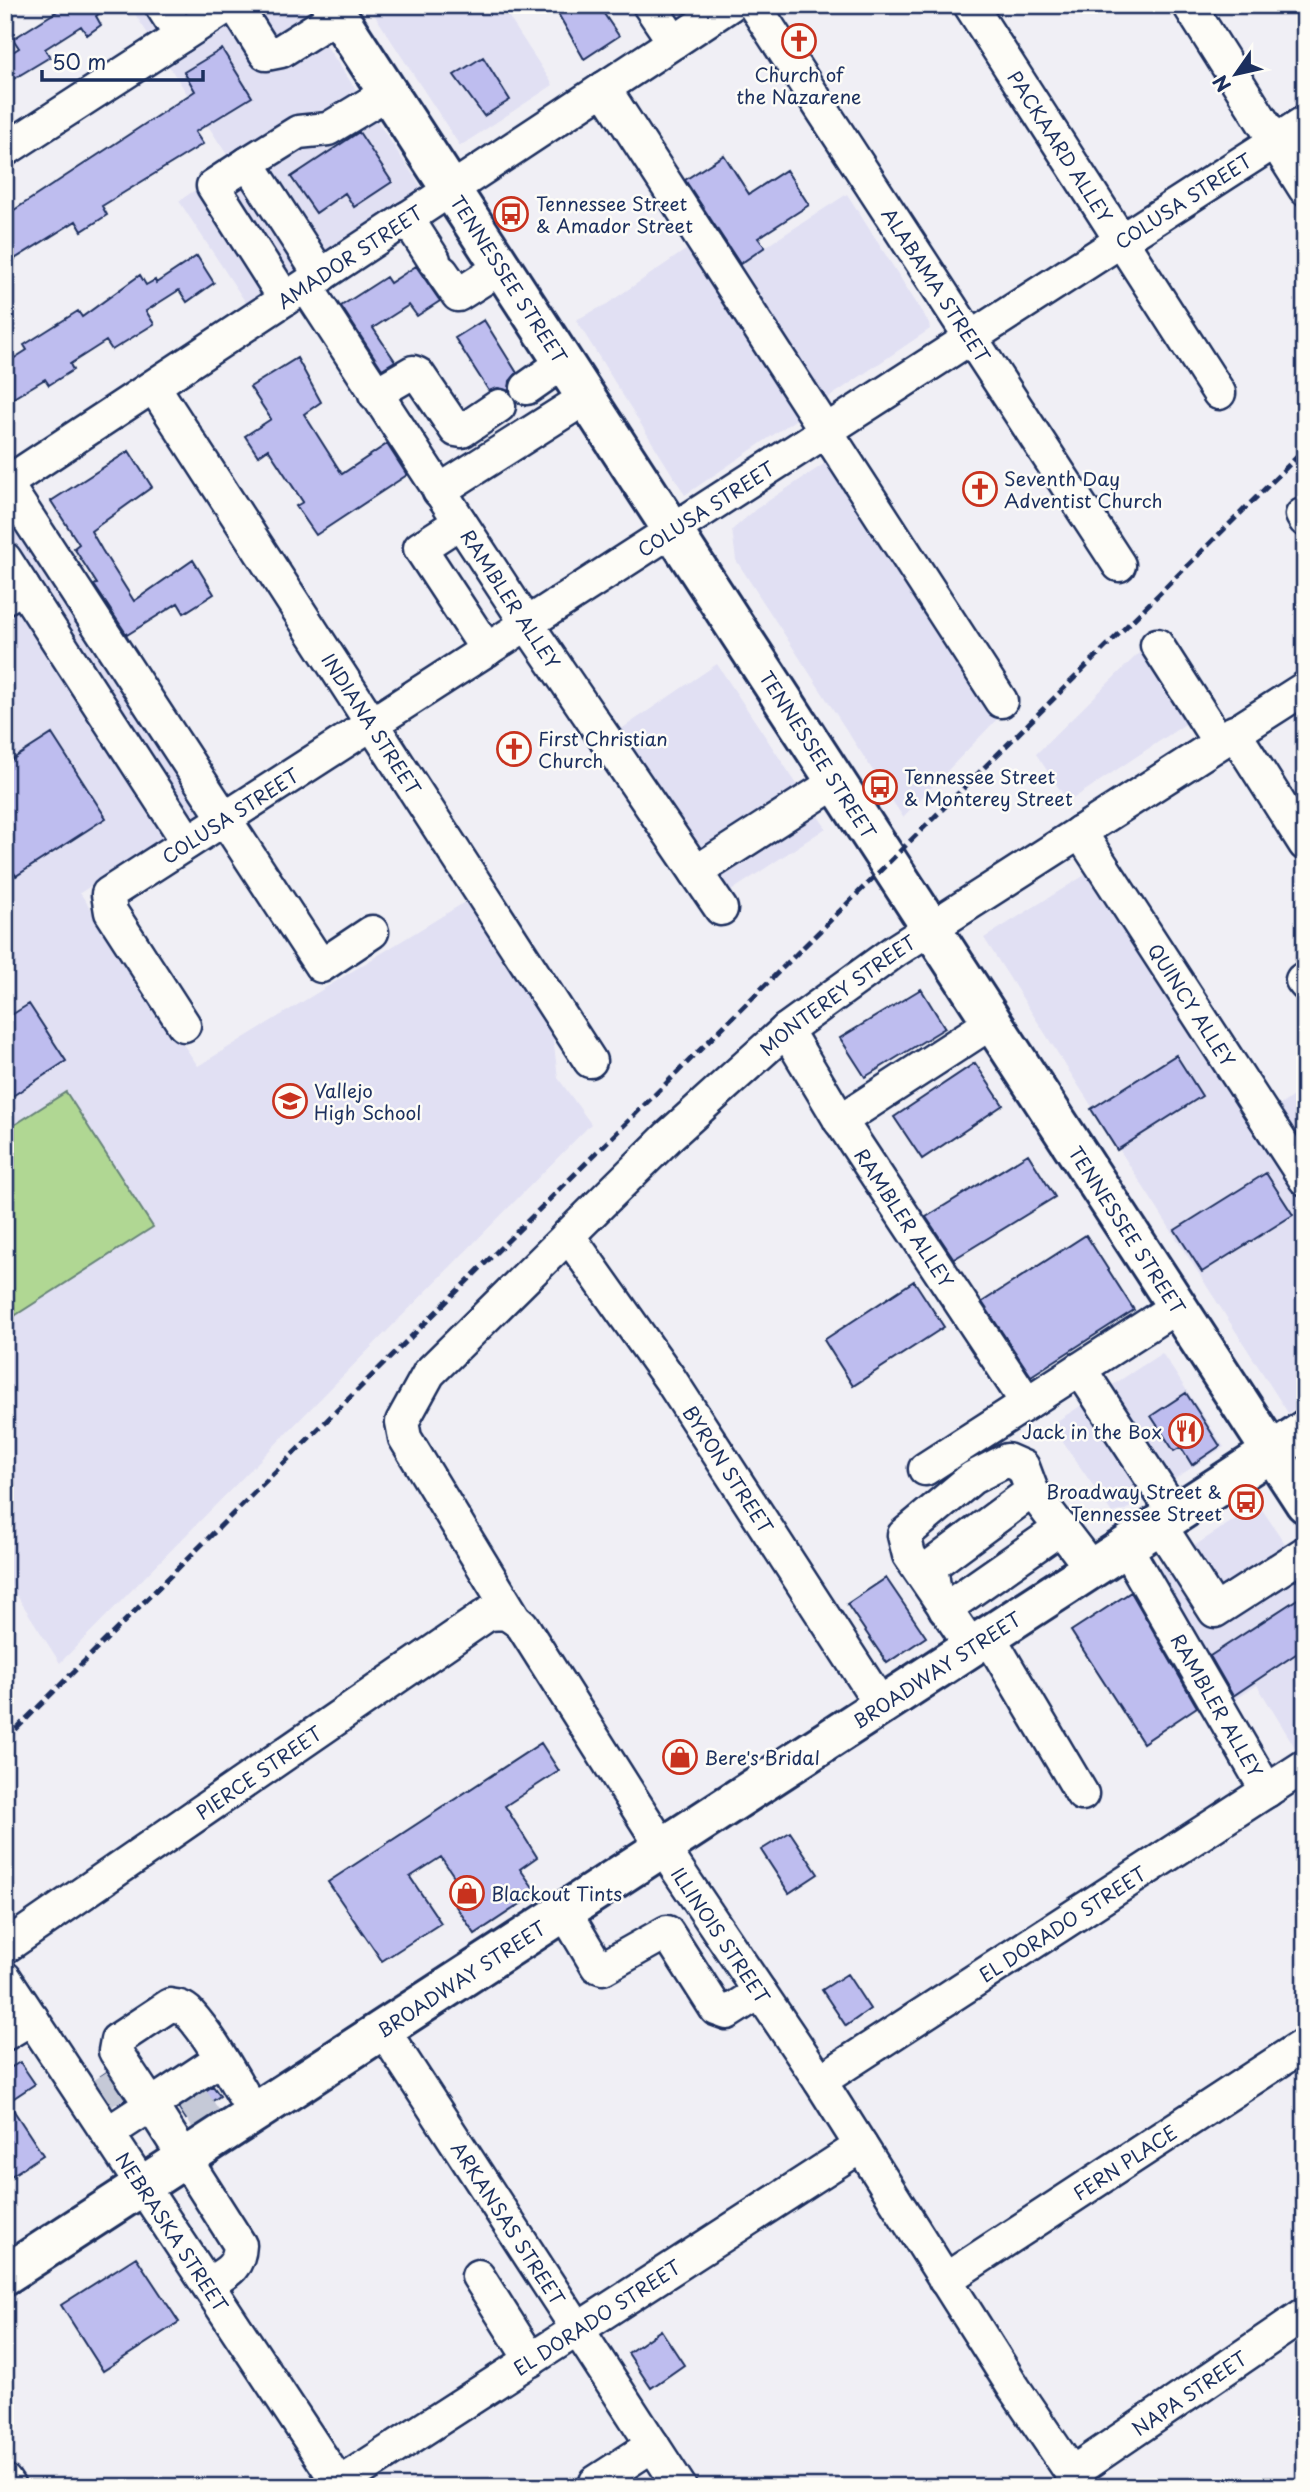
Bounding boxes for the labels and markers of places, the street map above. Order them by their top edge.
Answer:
church icon: Church of the Nazarene [780,22,818,60]
place label: Church of the Nazarene [737,60,861,110]
place label: Tennessee Street & Amador Street [536,189,693,239]
bus stop icon: Tennessee Street & Amador Street [492,195,530,233]
place label: Seventh Day Adventist Church [1004,464,1163,514]
church icon: Seventh Day Adventist Church [961,470,999,508]
place label: First Christian Church [538,724,668,774]
church icon: First Christian Church [495,730,533,768]
place label: Tennessee Street & Monterey Street [904,762,1073,812]
bus stop icon: Tennessee Street & Monterey Street [861,768,899,806]
place label: Vallejo High School [314,1076,421,1126]
school or university icon: Vallejo High School [271,1082,309,1120]
restaurant icon: Jack in the Box [1167,1412,1205,1450]
place label: Jack in the Box [1022,1417,1162,1445]
place label: Broadway Street & Tennessee Street [1046,1477,1222,1527]
bus stop icon: Broadway Street & Tennessee Street [1227,1483,1265,1521]
shop icon: Bere's Bridal [661,1738,699,1776]
place label: Bere's Bridal [704,1743,820,1771]
shop icon: Blackout Tints [448,1874,486,1912]
place label: Blackout Tints [491,1879,622,1907]

